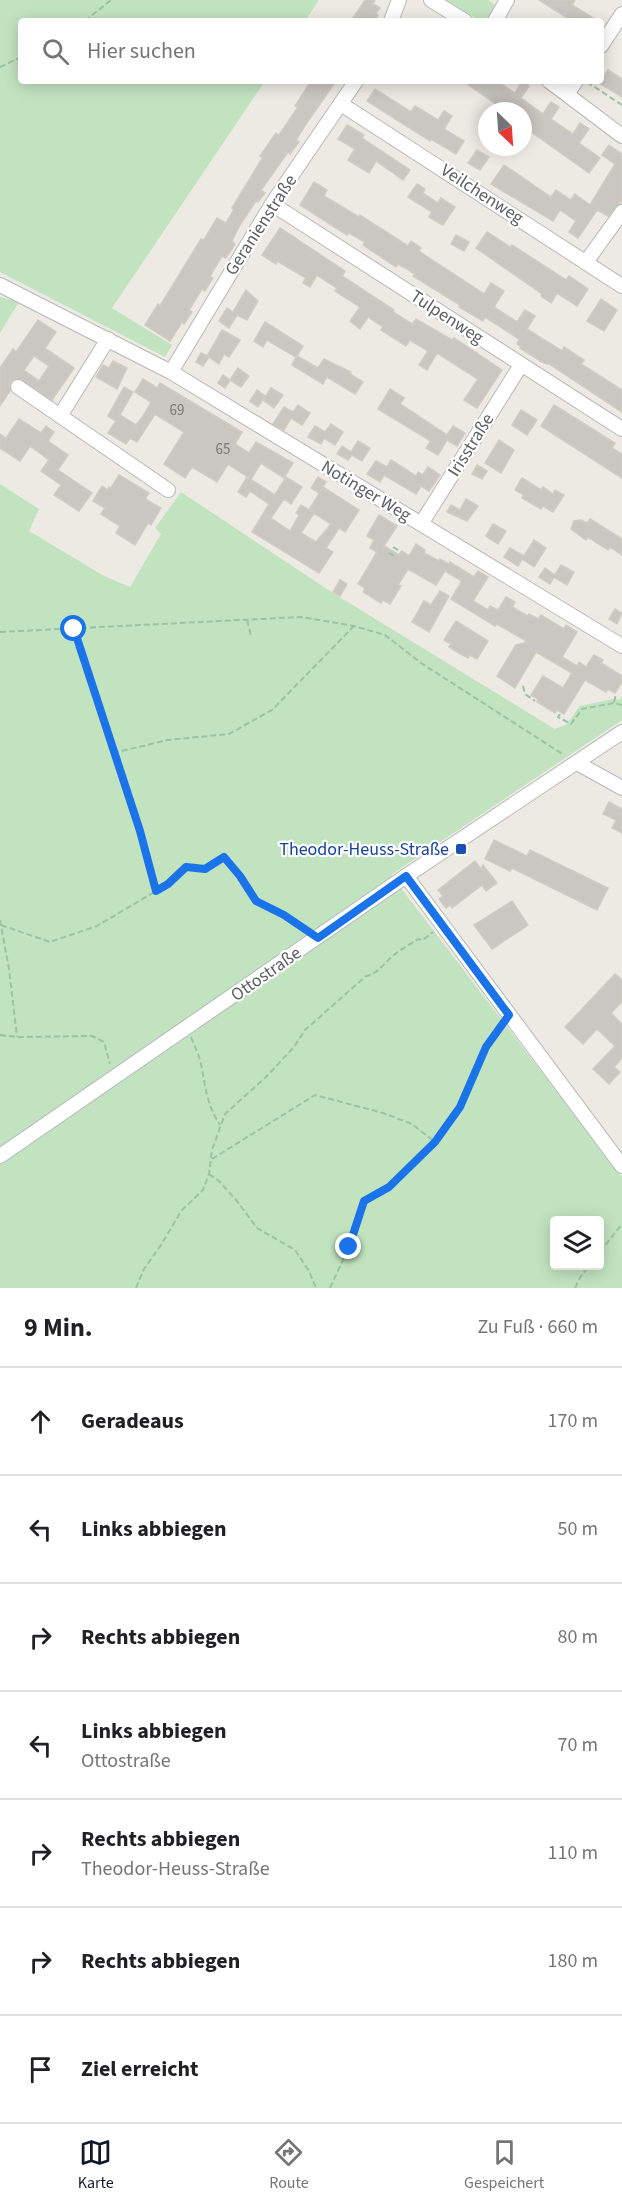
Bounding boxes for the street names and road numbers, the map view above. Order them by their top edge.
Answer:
street label: Veilchenweg [436,158,528,230]
street label: Geranienstraße [219,170,303,280]
street label: Tulpenweg [406,284,488,350]
street label: Irisstraße [442,408,500,481]
street label: Notinger Weg [316,454,416,528]
street label: Ottostraße [226,941,306,1007]

